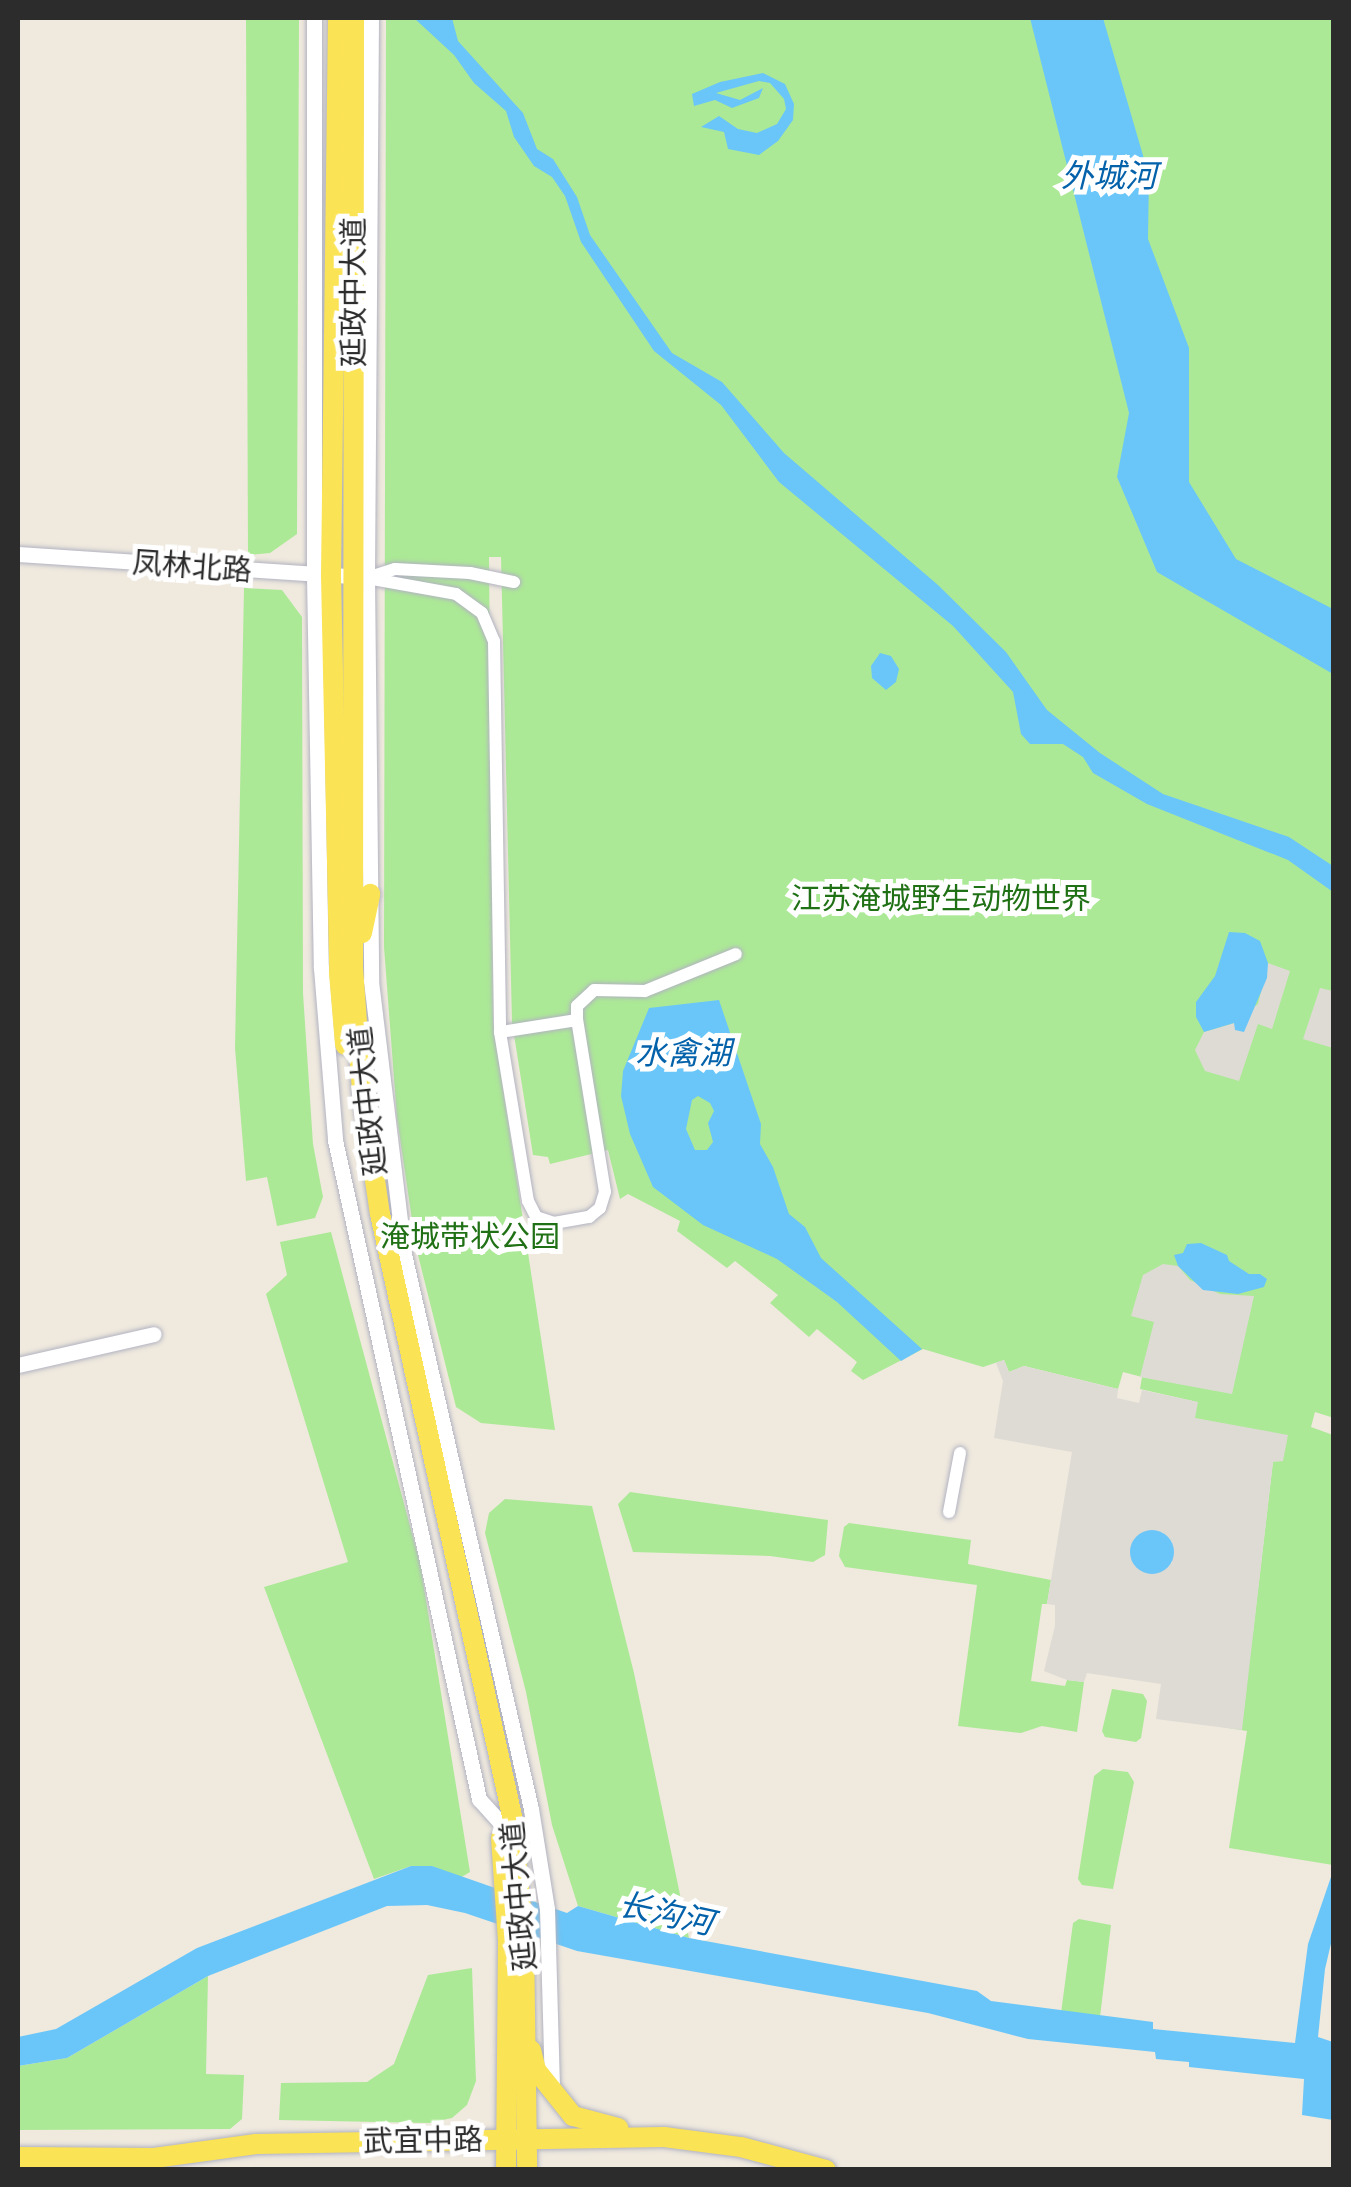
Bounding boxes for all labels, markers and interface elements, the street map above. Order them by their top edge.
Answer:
water label: 外城河 [1061,156,1157,194]
street label: 延政中大道 [335,217,371,367]
street label: 凤林北路 [131,544,253,588]
park label: 江苏淹城野生动物世界 [791,880,1091,916]
street label: 延政中大道 [341,1025,393,1177]
water label: 水禽湖 [635,1033,731,1071]
park label: 淹城带状公园 [380,1218,560,1254]
street label: 延政中大道 [494,1820,542,1972]
water label: 长沟河 [615,1884,717,1942]
street label: 武宜中路 [363,2121,483,2159]

